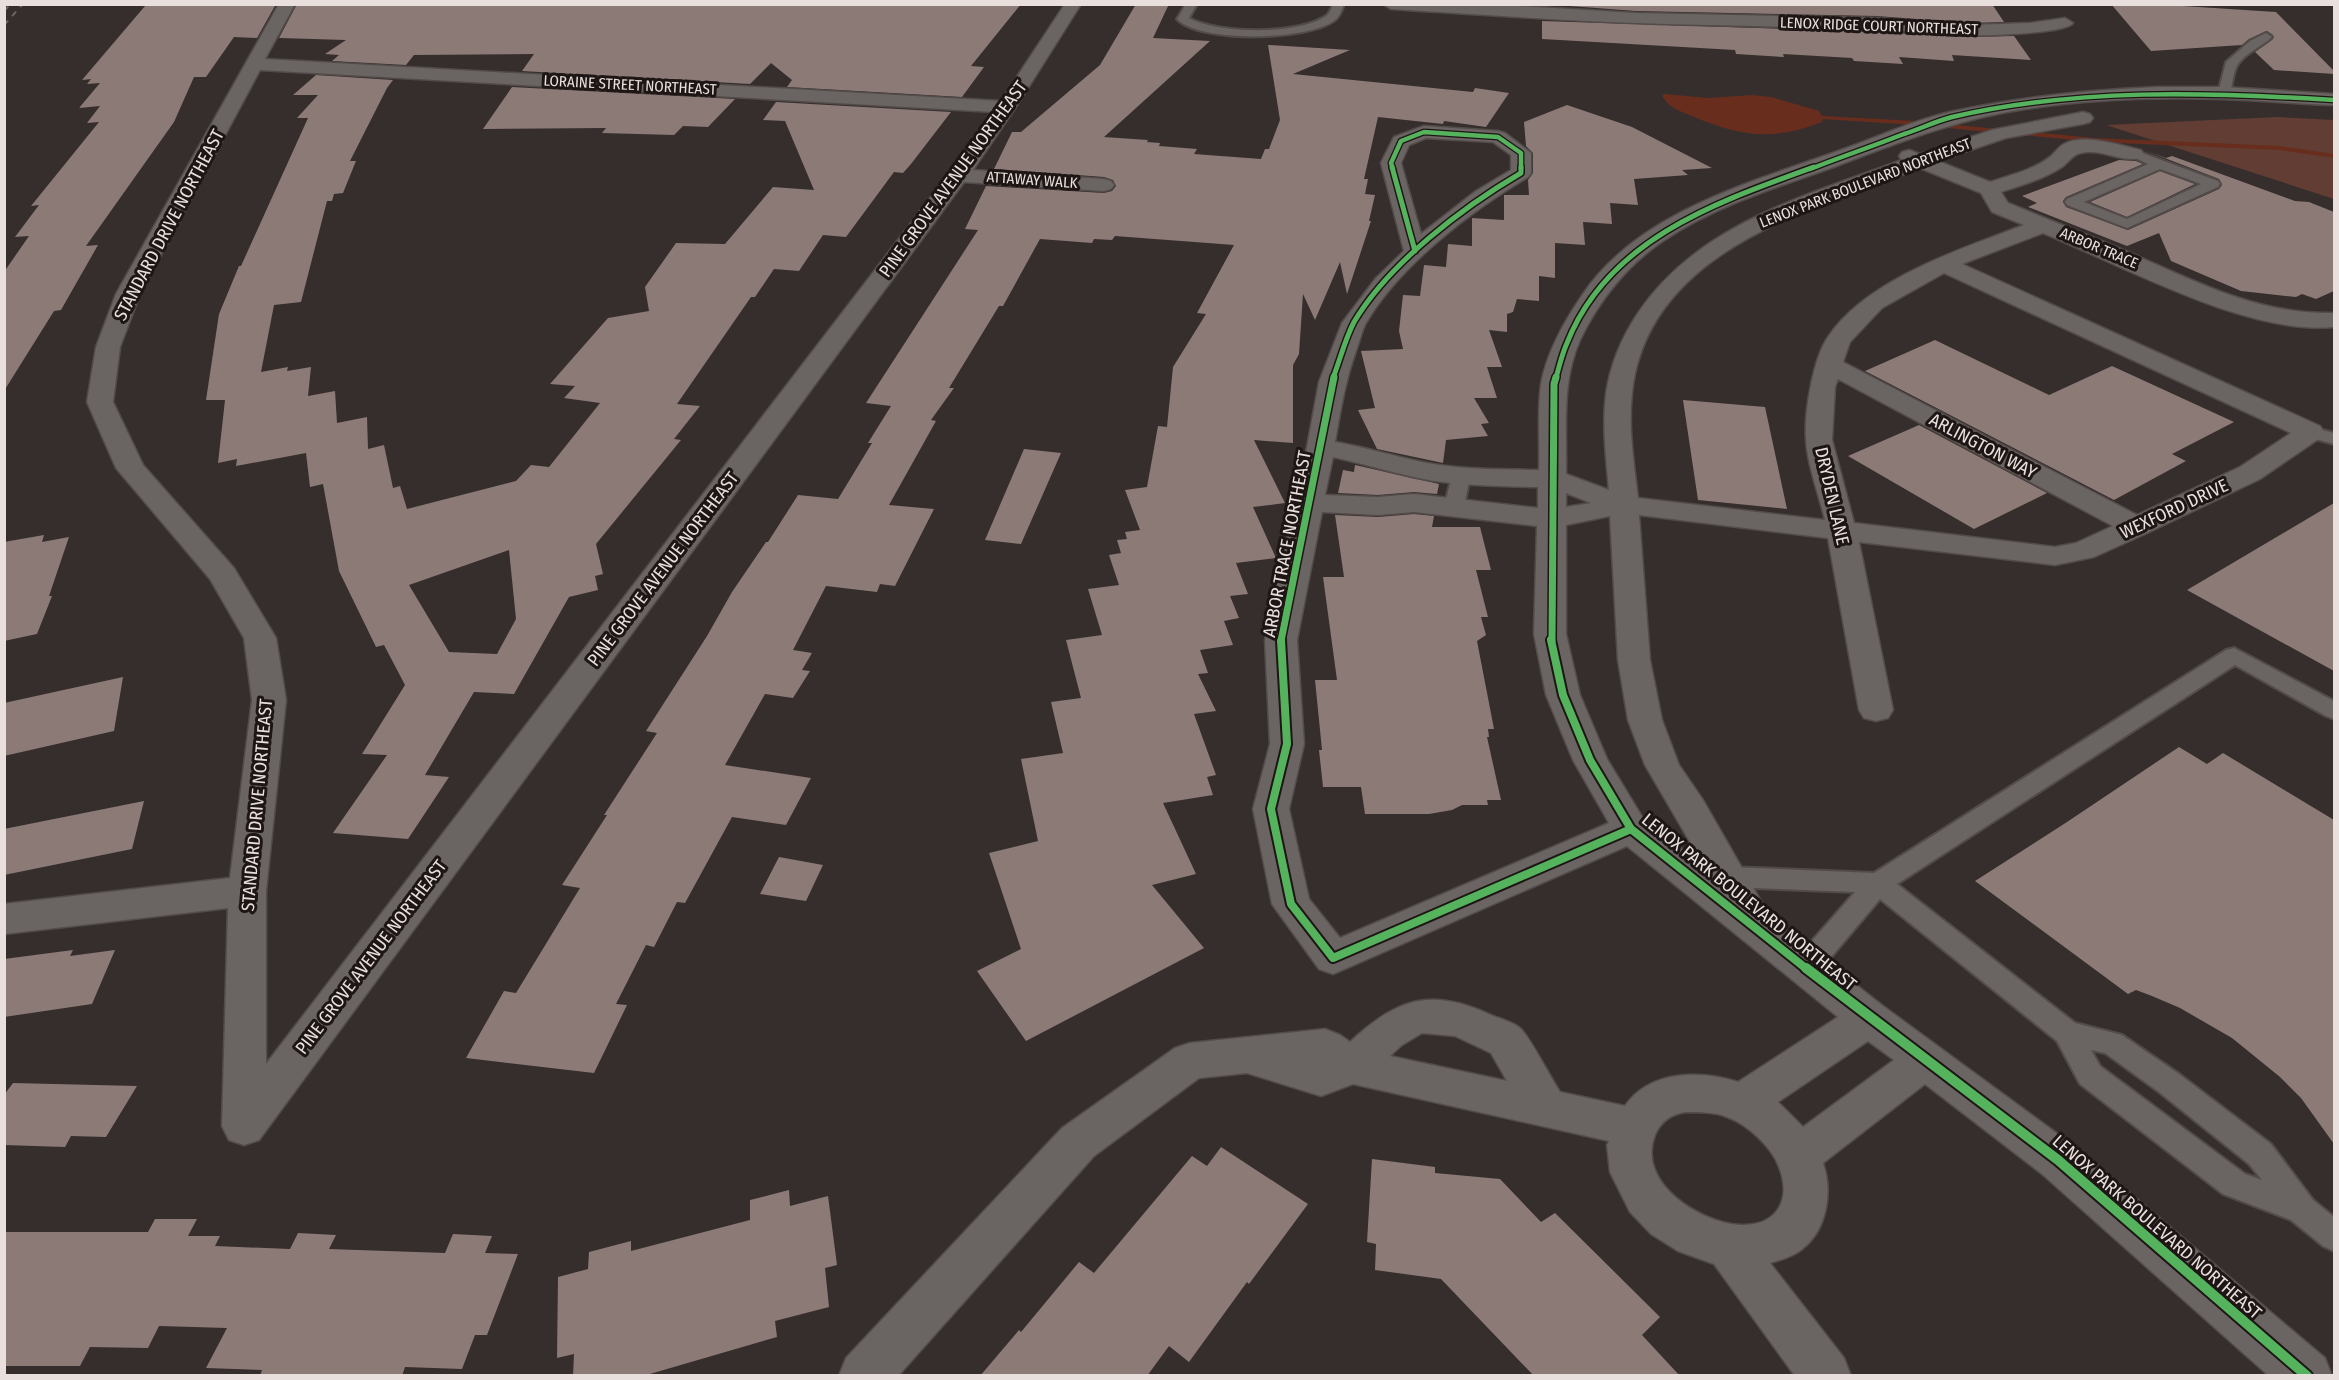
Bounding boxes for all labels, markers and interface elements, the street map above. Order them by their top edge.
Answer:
street label: LENOX RIDGE COURT NORTHEAST [1780,14,1978,38]
street label: LORAINE STREET NORTHEAST [543,71,717,99]
street label: PINE GROVE AVENUE NORTHEAST [874,76,1032,282]
street label: STANDARD DRIVE NORTHEAST [109,125,229,324]
street label: LENOX PARK BOULEVARD NORTHEAST [1757,134,1973,232]
street label: ATTAWAY WALK [986,168,1078,192]
street label: ARBOR TRACE [2057,224,2141,272]
street label: ARLINGTON WAY [1926,409,2040,483]
street label: DRYDEN LANE [1810,445,1854,547]
street label: ARBOR TRACE NORTHEAST [1258,448,1316,639]
street label: PINE GROVE AVENUE NORTHEAST [583,467,744,670]
street label: WEXFORD DRIVE [2116,474,2232,544]
street label: STANDARD DRIVE NORTHEAST [237,697,277,912]
street label: LENOX PARK BOULEVARD NORTHEAST [1637,809,1861,996]
street label: PINE GROVE AVENUE NORTHEAST [291,855,452,1058]
street label: LENOX PARK BOULEVARD NORTHEAST [2048,1130,2266,1324]

